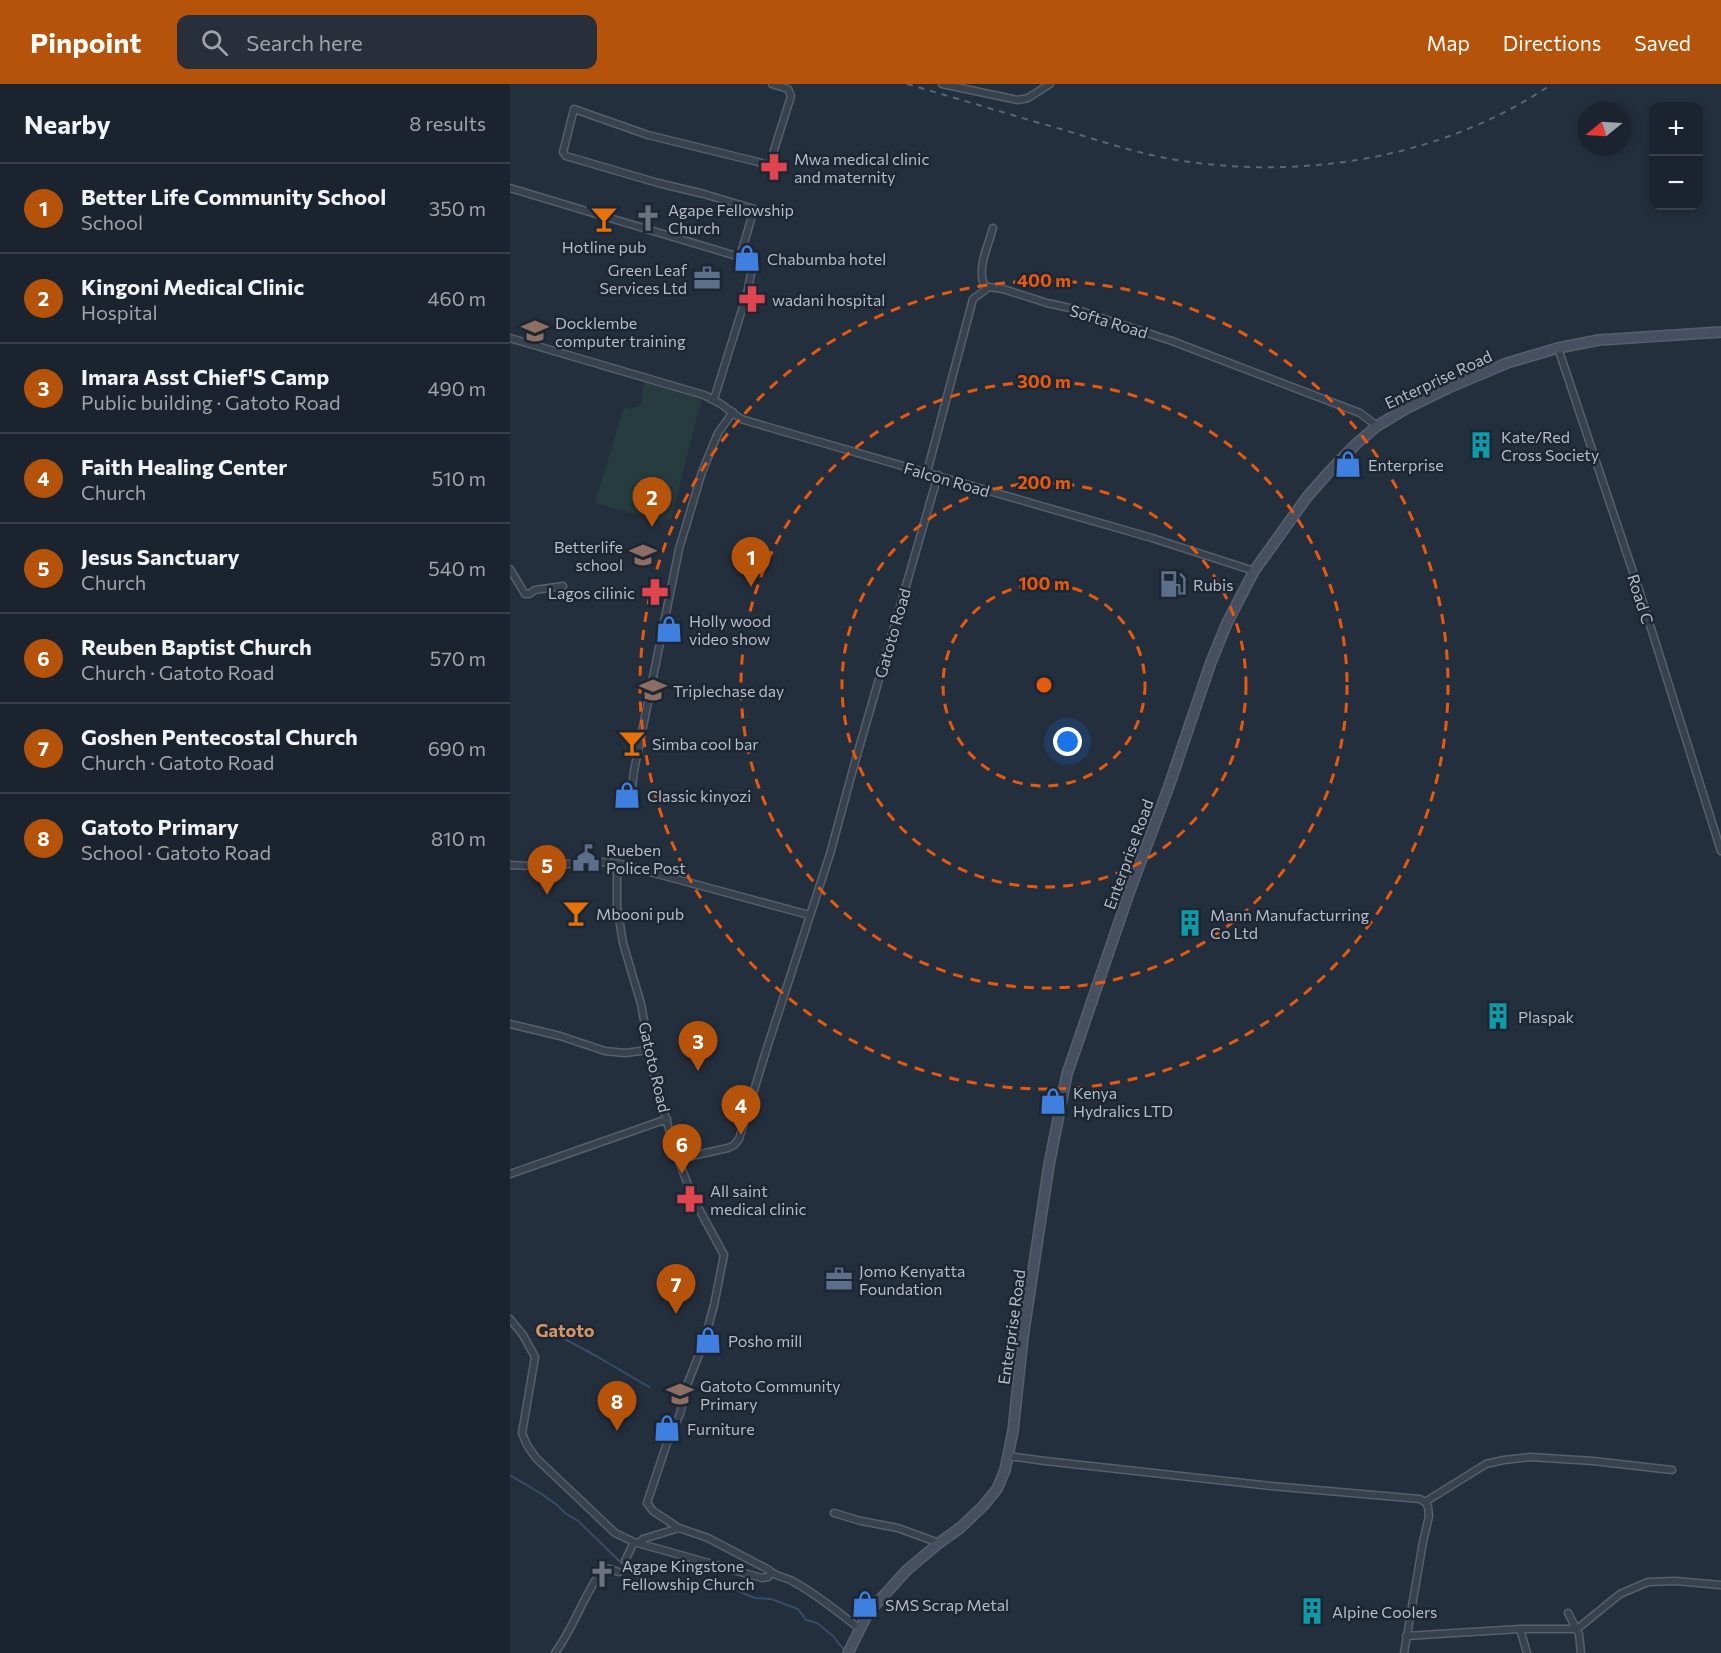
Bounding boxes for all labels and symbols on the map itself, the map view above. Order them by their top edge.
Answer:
north arrow [1577,102,1631,156]
place label: Mwa medical clinic and maternity [794,149,929,186]
pharmacy icon: Mwa medical clinic and maternity [759,152,789,182]
place label: Agape Fellowship Church [668,200,794,237]
church icon: Agape Fellowship Church [633,203,663,233]
bar icon: Hotline pub [589,204,619,234]
place label: Hotline pub [562,237,646,256]
shop icon: Chabumba hotel [732,243,762,273]
place label: Chabumba hotel [767,249,886,268]
place label: Green Leaf Services Ltd [599,260,688,297]
office icon: Green Leaf Services Ltd [692,263,722,293]
text: 400 m [1017,269,1071,291]
pharmacy icon: wadani hospital [737,284,767,314]
place label: wadani hospital [772,290,885,309]
street label: Softa Road [1068,300,1150,342]
place label: Docklembe computer training [555,313,686,350]
school or university icon: Docklembe computer training [520,316,550,346]
street label: Enterprise Road [1381,346,1495,412]
text: 300 m [1017,370,1071,392]
place label: Kate/Red Cross Society [1501,427,1599,464]
building icon: Kate/Red Cross Society [1466,430,1496,460]
shop icon: Enterprise [1333,449,1363,479]
place label: Enterprise [1368,455,1444,474]
street label: Falcon Road [902,458,992,500]
text: 200 m [1017,471,1071,493]
pin: 2 [632,478,672,527]
place label: Betterlife school [554,537,623,574]
pin: 1 [732,538,770,587]
school or university icon: Betterlife school [628,540,658,570]
fuel station icon: Rubis [1158,569,1188,599]
text: 100 m [1018,572,1070,594]
street label: Road C [1624,572,1658,626]
place label: Rubis [1193,575,1233,594]
pharmacy icon: Lagos cilinic [640,577,670,607]
place label: Lagos cilinic [548,583,635,602]
street label: Gatoto Road [870,586,914,680]
place label: Holly wood video show [689,611,771,648]
shop icon: Holly wood video show [654,614,684,644]
school or university icon: Triplechase day [638,675,668,705]
centre of rings [1034,675,1054,695]
place label: Triplechase day [673,681,784,700]
your location [1053,727,1082,756]
bar icon: Simba cool bar [617,728,647,758]
place label: Simba cool bar [652,734,759,753]
shop icon: Classic kinyozi [612,780,642,810]
place label: Classic kinyozi [647,786,751,805]
street label: Enterprise Road [1099,796,1157,912]
place label: Rueben Police Post [606,840,686,877]
public building icon: Rueben Police Post [571,843,601,873]
pin: 5 [528,846,567,895]
bar icon: Mbooni pub [561,898,591,928]
place label: Mbooni pub [596,904,684,923]
place label: Mann Manufacturring Co Ltd [1210,905,1370,942]
building icon: Mann Manufacturring Co Ltd [1175,908,1205,938]
building icon: Plaspak [1483,1001,1513,1031]
place label: Plaspak [1518,1007,1575,1026]
street label: Gatoto Road [635,1020,675,1114]
pin: 3 [678,1022,717,1071]
place label: Kenya Hydralics LTD [1073,1083,1173,1120]
pin: 4 [722,1086,760,1135]
shop icon: Kenya Hydralics LTD [1038,1086,1068,1116]
pin: 6 [662,1124,702,1174]
place label: All saint medical clinic [710,1181,807,1218]
pharmacy icon: All saint medical clinic [675,1184,705,1214]
place label: Jomo Kenyatta Foundation [859,1261,965,1298]
pin: 7 [656,1264,696,1314]
office icon: Jomo Kenyatta Foundation [824,1264,854,1294]
street label: Enterprise Road [994,1268,1028,1386]
district label: Gatoto [535,1319,595,1341]
shop icon: Posho mill [693,1325,723,1355]
place label: Posho mill [728,1331,802,1350]
place label: Gatoto Community Primary [700,1376,841,1413]
school or university icon: Gatoto Community Primary [665,1379,695,1409]
pin: 8 [598,1382,636,1431]
shop icon: Furniture [652,1413,682,1443]
place label: Furniture [687,1419,755,1438]
place label: Agape Kingstone Fellowship Church [622,1556,755,1593]
church icon: Agape Kingstone Fellowship Church [587,1559,617,1589]
shop icon: SMS Scrap Metal [850,1589,880,1619]
place label: SMS Scrap Metal [885,1595,1009,1614]
building icon: Alpine Coolers [1297,1596,1327,1626]
place label: Alpine Coolers [1332,1602,1437,1621]

